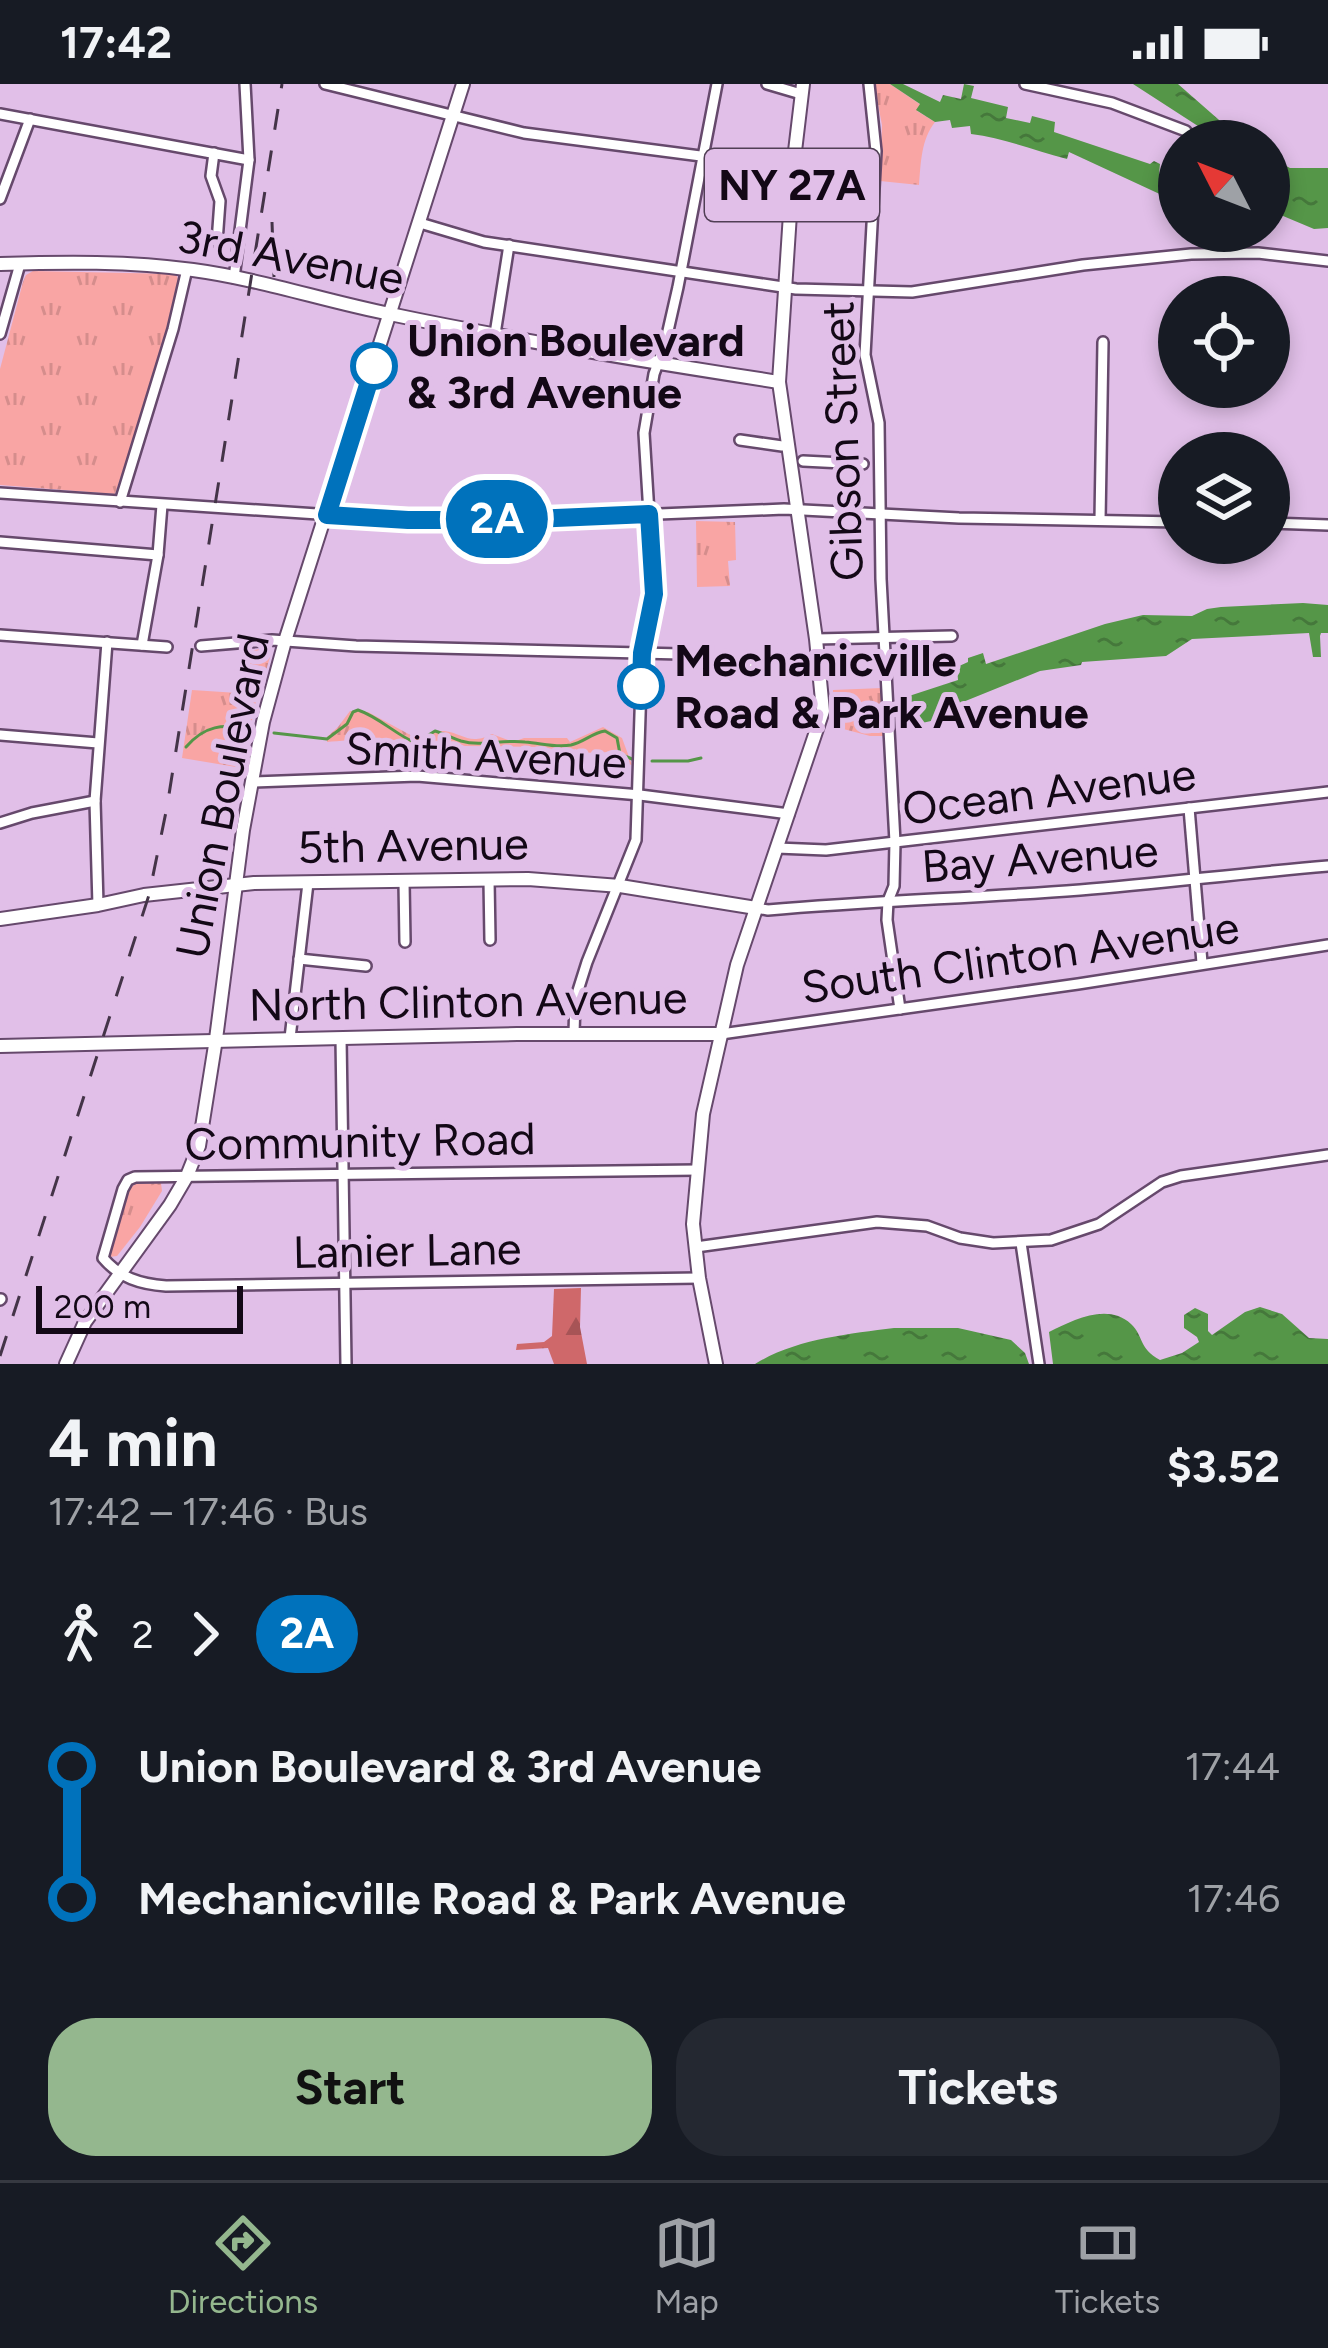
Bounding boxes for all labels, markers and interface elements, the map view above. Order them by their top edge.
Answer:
text: 17:42 [60,15,172,69]
north arrow [1158,120,1290,252]
map controls [1158,120,1290,564]
road number: NY 27A [705,149,879,221]
street label: 3rd Avenue [173,209,409,305]
button: locate [1158,276,1290,408]
street label: Gibson Street [810,300,874,582]
place label: Union Boulevard & 3rd Avenue [407,313,745,419]
marker: Union Boulevard & 3rd Avenue [352,344,396,388]
button: layers [1158,432,1290,564]
line badge: 2A [443,480,551,558]
text: 2A [470,493,524,544]
street label: Union Boulevard [164,629,280,963]
place label: Mechanicville Road & Park Avenue [674,633,1089,739]
marker: Mechanicville Road & Park Avenue [619,664,663,708]
street label: Smith Avenue [344,721,628,789]
street label: Ocean Avenue [899,746,1199,836]
street label: 5th Avenue [297,816,529,874]
street label: Bay Avenue [920,823,1160,893]
street label: South Clinton Avenue [798,900,1242,1014]
street label: North Clinton Avenue [248,970,688,1032]
street label: Community Road [184,1111,536,1171]
street label: Lanier Lane [292,1221,522,1279]
scale bar [36,1280,243,1333]
text: 200 m [54,1287,151,1326]
text: 4 min [48,1403,218,1483]
text: $3.52 [1167,1439,1280,1493]
text: 17:42 – 17:46 · Bus [48,1488,368,1535]
icon: walk [48,1601,114,1667]
icon: forward [172,1601,238,1667]
text: 2A [280,1608,334,1659]
text: 2 [132,1611,154,1658]
text: Union Boulevard & 3rd Avenue [138,1739,761,1793]
text: 17:44 [1185,1743,1280,1790]
text: Mechanicville Road & Park Avenue [138,1871,846,1925]
text: 17:46 [1187,1875,1280,1922]
button: Start [48,2018,652,2156]
button: Tickets [676,2018,1280,2156]
tab: Directions [168,2210,318,2321]
tab: Map [654,2210,720,2321]
tab: Tickets [1055,2210,1160,2321]

